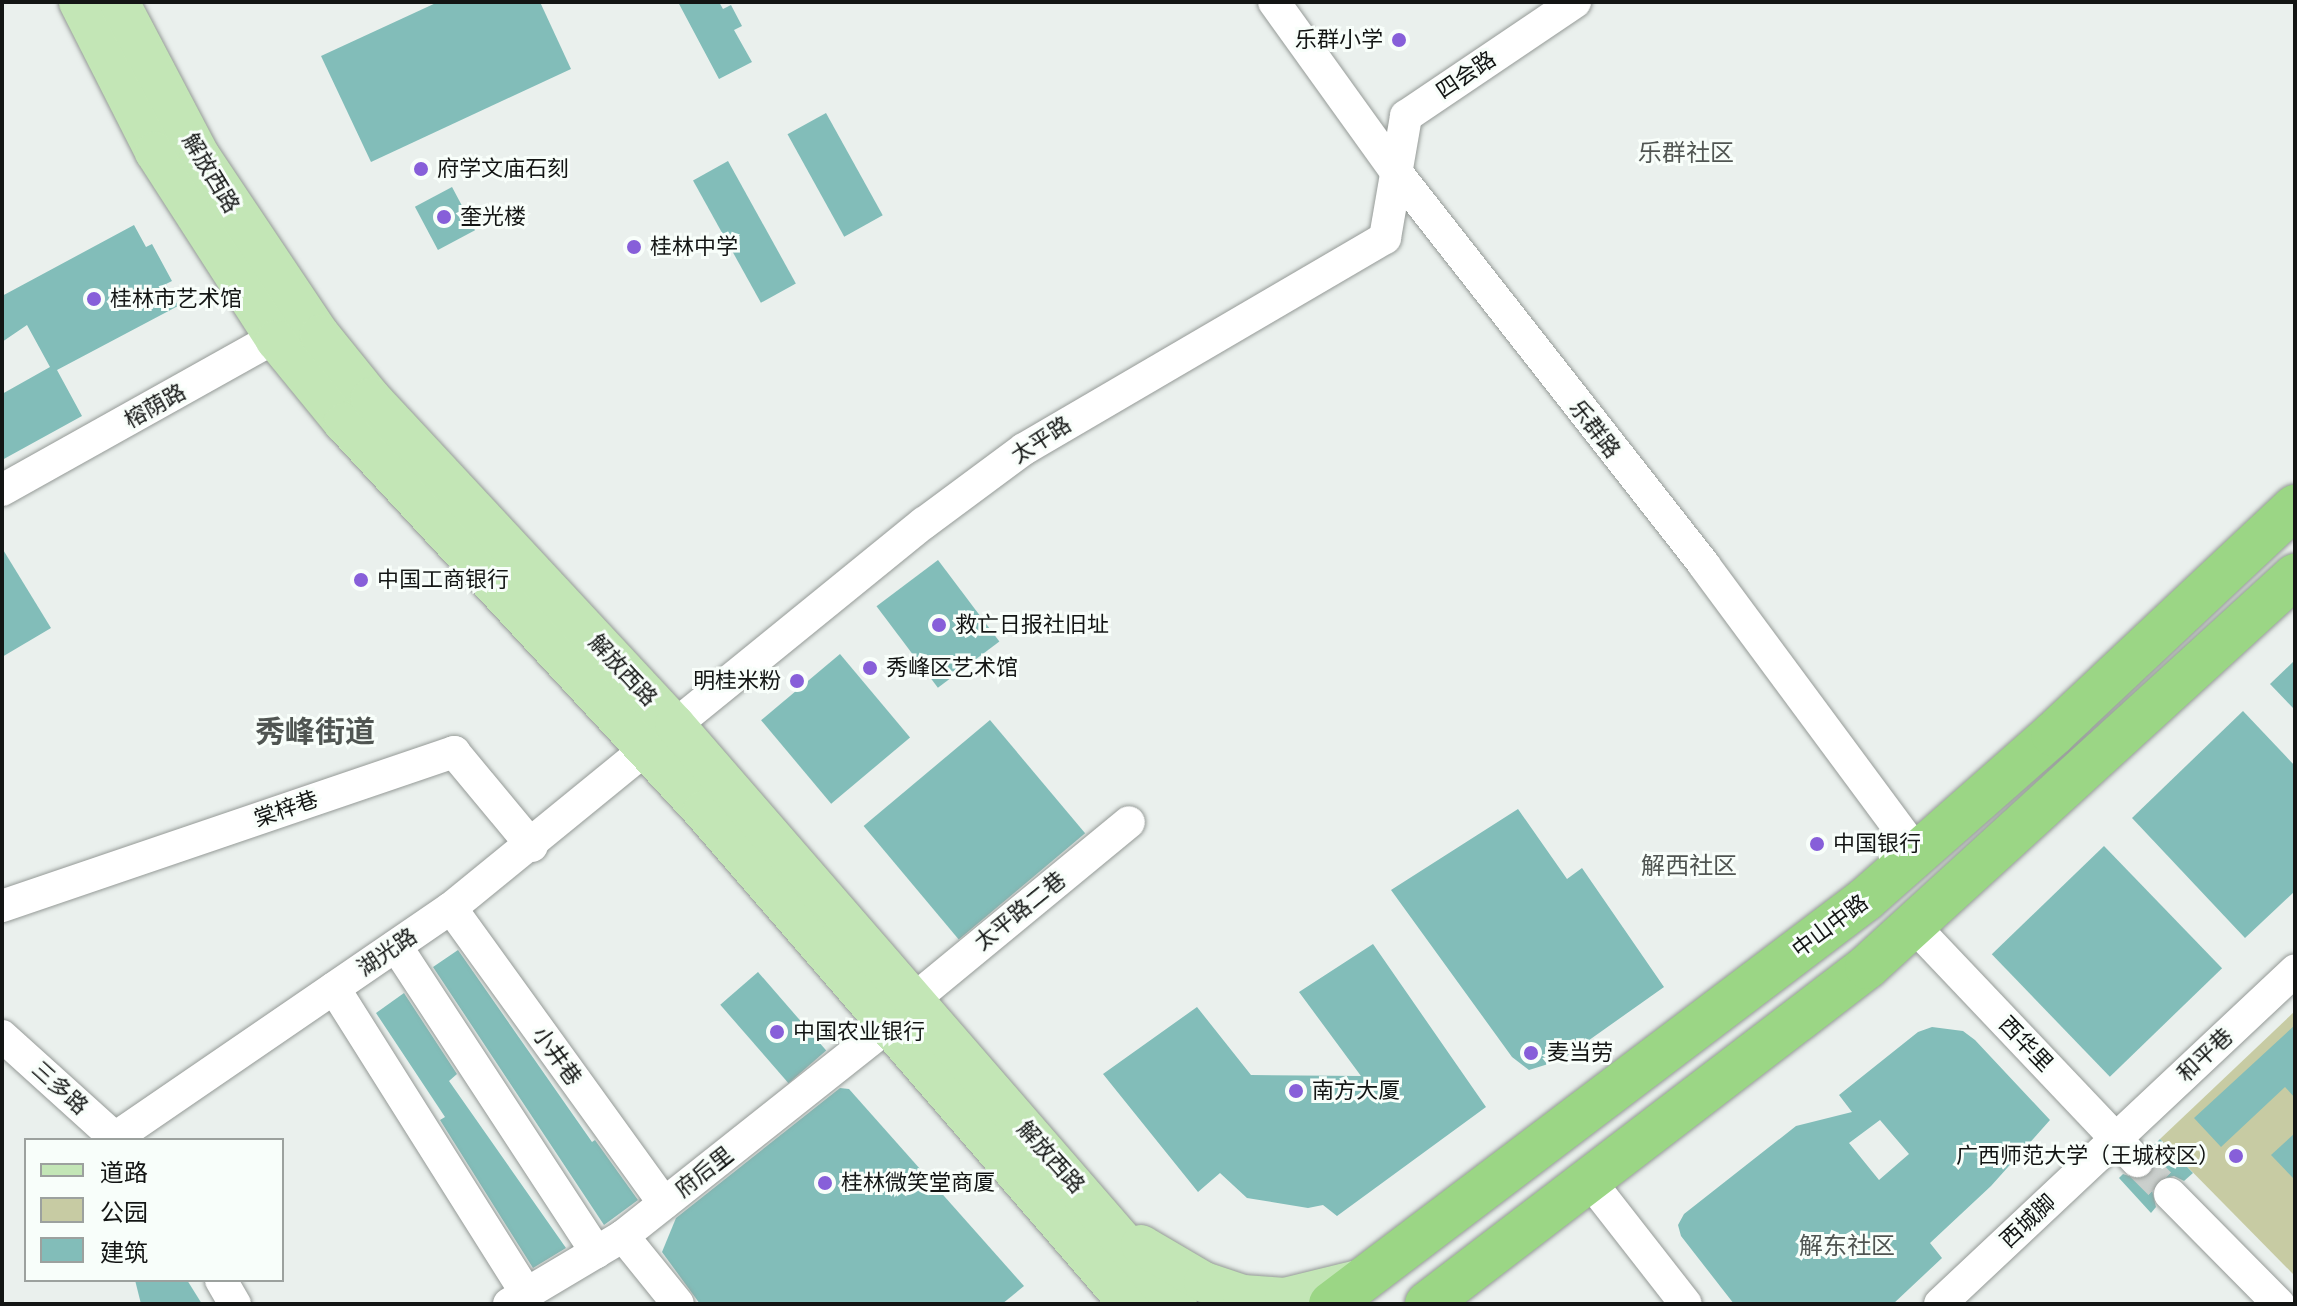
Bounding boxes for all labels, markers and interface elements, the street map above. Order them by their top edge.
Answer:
place label: 乐群小学 [1295,27,1383,53]
marker: 乐群小学 [1390,31,1408,49]
street label: 四会路 [1431,46,1501,104]
street label: 解放西路 [177,128,245,218]
district label: 乐群社区 [1638,139,1734,167]
place label: 府学文庙石刻 [437,156,569,182]
marker: 府学文庙石刻 [412,160,430,178]
place label: 奎光楼 [460,204,526,230]
marker: 奎光楼 [435,208,453,226]
place label: 桂林中学 [650,234,738,260]
marker: 桂林中学 [625,238,643,256]
place label: 桂林市艺术馆 [110,286,242,312]
marker: 桂林市艺术馆 [85,290,103,308]
street label: 榕荫路 [120,378,190,434]
street label: 乐群路 [1564,395,1626,463]
street label: 太平路 [1006,411,1076,469]
place label: 中国工商银行 [377,567,509,593]
marker: 中国工商银行 [352,571,370,589]
place label: 救亡日报社旧址 [955,612,1109,638]
marker: 救亡日报社旧址 [930,616,948,634]
street label: 解放西路 [583,629,663,711]
place label: 秀峰区艺术馆 [886,655,1018,681]
marker: 秀峰区艺术馆 [861,659,879,677]
place label: 明桂米粉 [693,668,781,694]
marker: 明桂米粉 [788,672,806,690]
district label: 秀峰街道 [255,714,375,750]
street label: 棠梓巷 [251,786,321,832]
place label: 中国银行 [1833,831,1921,857]
marker: 中国银行 [1808,835,1826,853]
district label: 解西社区 [1641,852,1737,880]
street label: 太平路二巷 [969,866,1071,956]
street label: 中山中路 [1787,889,1873,963]
street label: 湖光路 [352,923,422,981]
street label: 西华里 [1994,1011,2058,1077]
place label: 中国农业银行 [793,1019,925,1045]
street label: 小井巷 [527,1022,587,1090]
marker: 中国农业银行 [768,1023,786,1041]
street label: 和平巷 [2172,1023,2238,1087]
place label: 麦当劳 [1547,1040,1613,1066]
marker: 麦当劳 [1522,1044,1540,1062]
street label: 三多路 [27,1056,93,1120]
place label: 南方大厦 [1312,1078,1400,1104]
marker: 南方大厦 [1287,1082,1305,1100]
street label: 解放西路 [1012,1115,1090,1199]
legend [24,1138,284,1282]
street label: 府后里 [670,1141,738,1203]
place label: 广西师范大学（王城校区） [1956,1143,2220,1169]
marker: 广西师范大学（王城校区） [2227,1147,2245,1165]
text: 道路 [100,1157,148,1188]
place label: 桂林微笑堂商厦 [841,1170,995,1196]
marker: 桂林微笑堂商厦 [816,1174,834,1192]
street label: 西城脚 [1995,1189,2061,1253]
text: 公园 [100,1197,148,1228]
district label: 解东社区 [1799,1232,1895,1260]
text: 建筑 [100,1237,148,1268]

